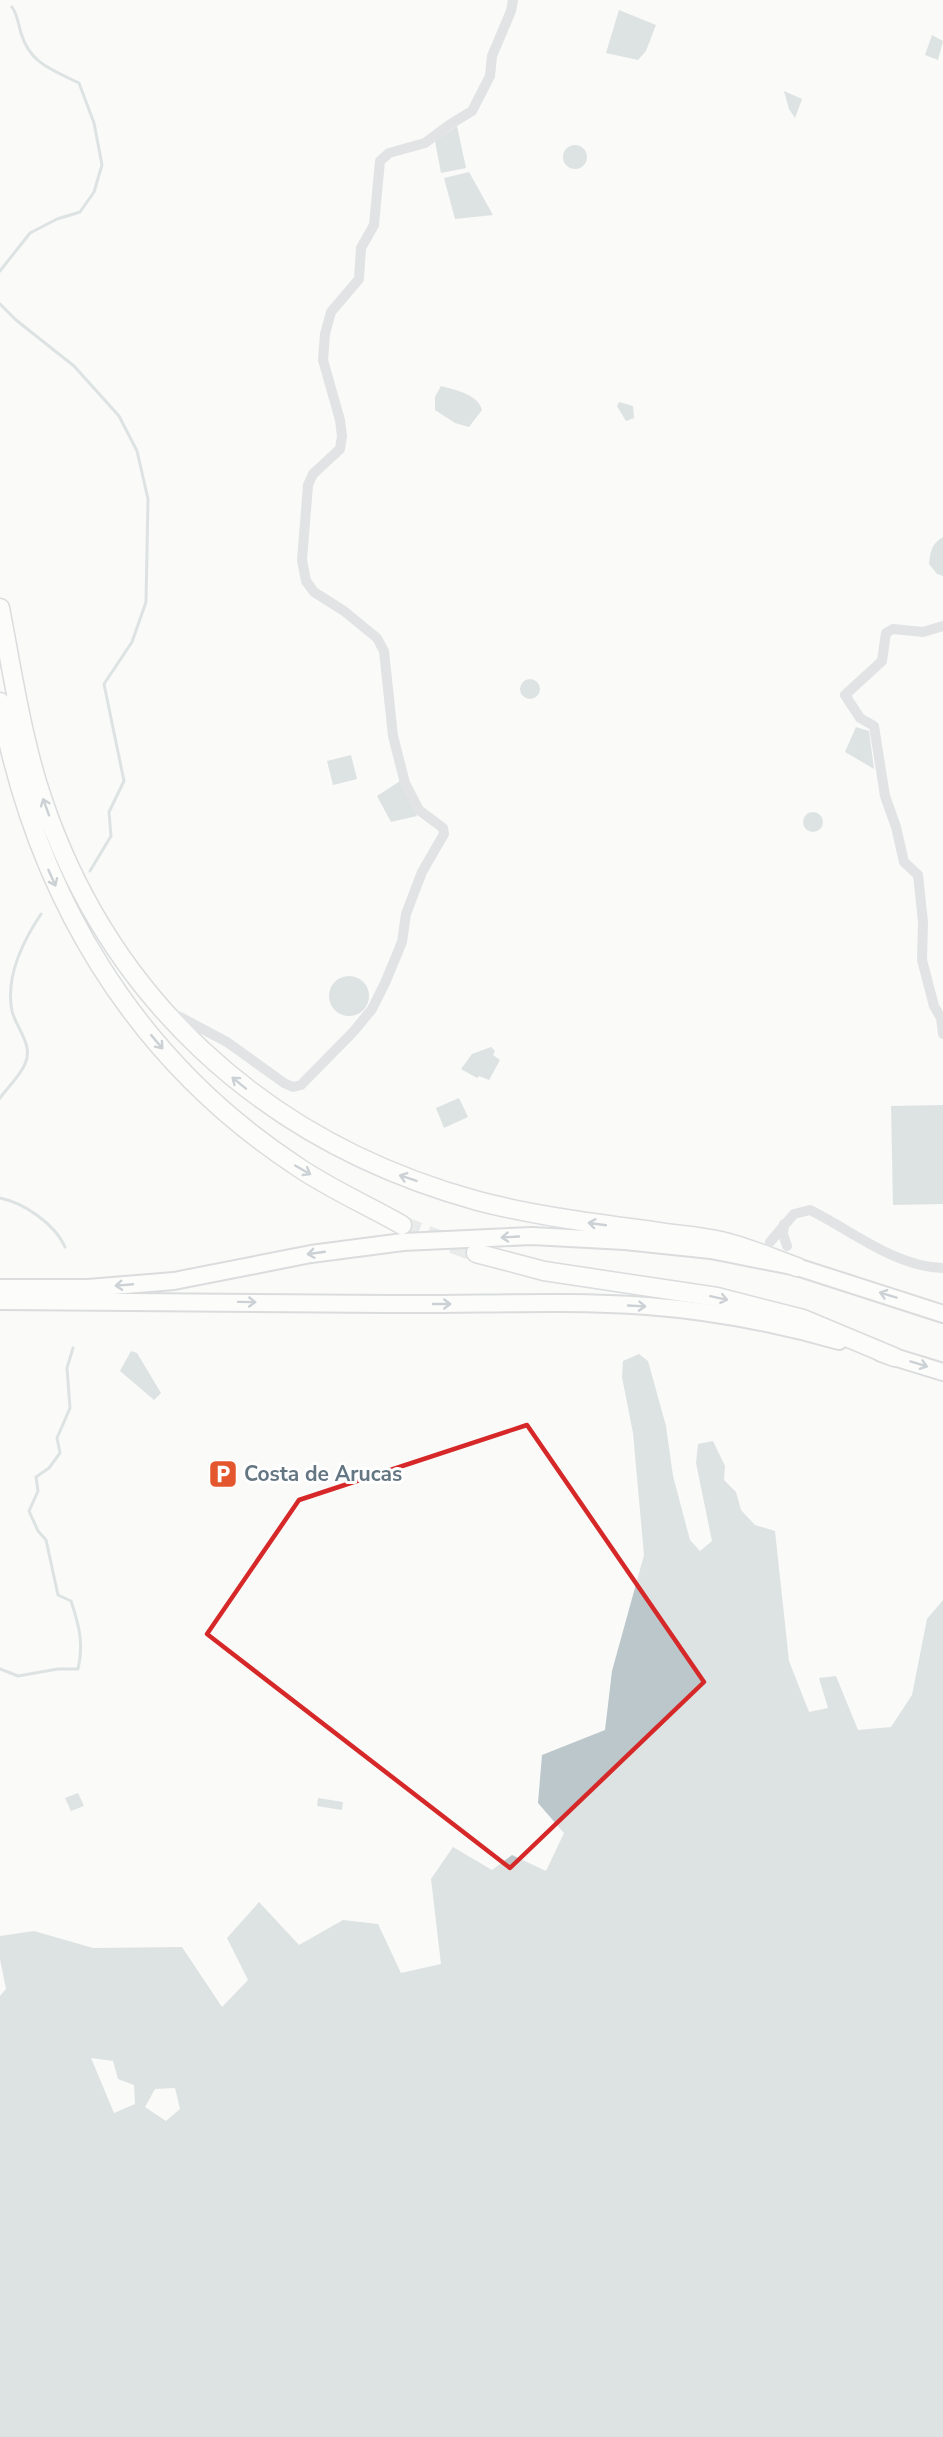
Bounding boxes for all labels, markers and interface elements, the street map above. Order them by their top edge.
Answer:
one-way arrow [40,798,51,816]
one-way arrow [47,869,59,887]
one-way arrow [150,1034,163,1050]
one-way arrow [232,1076,247,1090]
one-way arrow [294,1164,311,1176]
one-way arrow [399,1171,418,1182]
one-way arrow [588,1218,608,1229]
one-way arrow [501,1232,521,1243]
one-way arrow [306,1248,326,1259]
one-way arrow [114,1280,134,1291]
one-way arrow [879,1289,898,1300]
one-way arrow [709,1293,729,1304]
one-way arrow [237,1297,257,1308]
one-way arrow [432,1298,452,1310]
one-way arrow [627,1300,647,1311]
one-way arrow [909,1359,928,1370]
parking icon: Costa de Arucas [207,1458,239,1490]
place label: Costa de Arucas [244,1460,402,1488]

